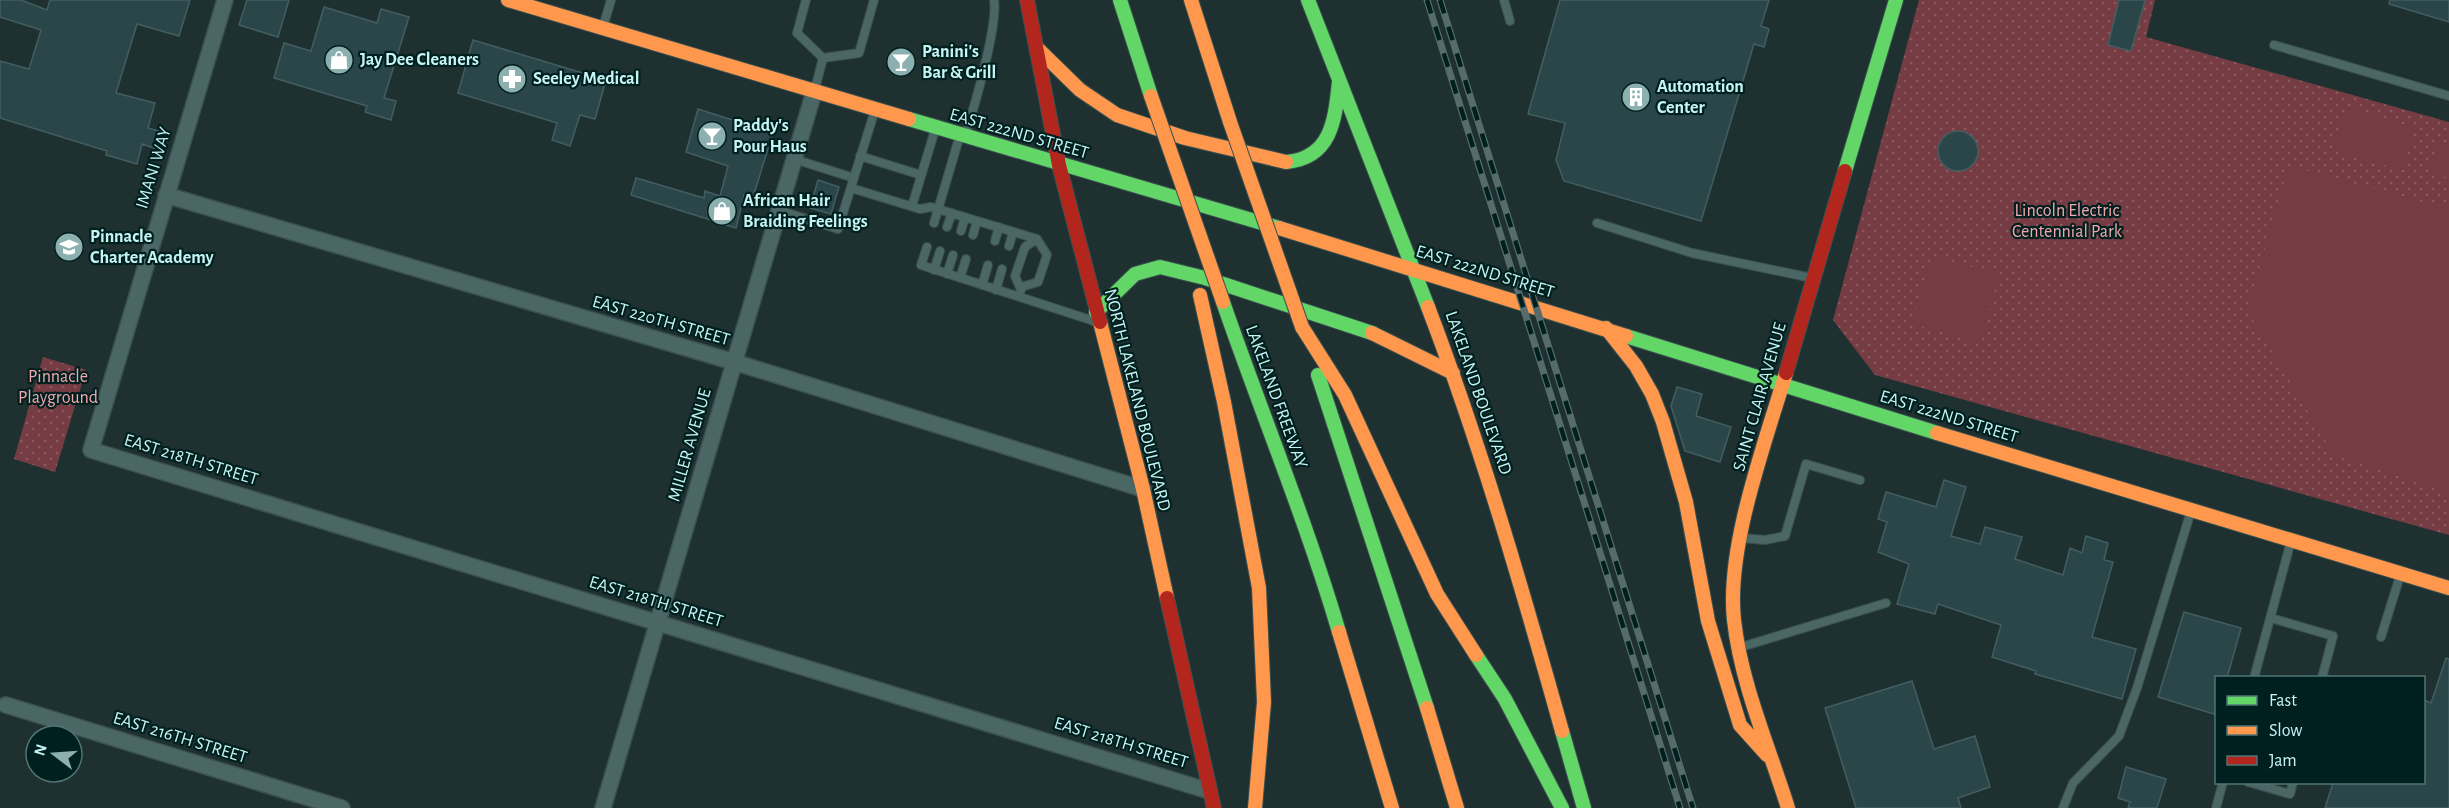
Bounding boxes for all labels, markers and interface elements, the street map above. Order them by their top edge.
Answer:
place label: Panini's Bar & Grill [922,43,996,82]
shop icon: Jay Dee Cleaners [323,44,355,76]
bar icon: Panini's Bar & Grill [885,46,917,78]
place label: Jay Dee Cleaners [360,51,479,69]
pharmacy icon: Seeley Medical [496,63,528,95]
place label: Seeley Medical [533,70,639,88]
place label: Automation Center [1657,78,1744,117]
building icon: Automation Center [1620,81,1652,113]
street label: EAST 222ND STREET [947,106,1091,163]
place label: Paddy's Pour Haus [733,117,807,156]
bar icon: Paddy's Pour Haus [696,120,728,152]
street label: IMANI WAY [133,125,175,211]
place label: African Hair Braiding Feelings [743,192,868,231]
shop icon: African Hair Braiding Feelings [706,195,738,227]
park label: Lincoln Electric Centennial Park [2012,202,2123,241]
place label: Pinnacle Charter Academy [90,228,214,267]
school or university icon: Pinnacle Charter Academy [53,231,85,263]
street label: EAST 222ND STREET [1414,242,1557,302]
street label: NORTH LAKELAND BOULEVARD [1101,287,1173,513]
street label: EAST 220TH STREET [590,293,732,349]
street label: LAKELAND BOULEVARD [1442,309,1514,477]
street label: SAINT CLAIR AVENUE [1730,320,1790,473]
street label: LAKELAND FREEWAY [1242,323,1310,472]
park label: Pinnacle Playground [18,368,98,407]
street label: MILLER AVENUE [665,386,715,504]
street label: EAST 222ND STREET [1878,387,2021,447]
street label: EAST 218TH STREET [122,431,260,489]
street label: EAST 218TH STREET [587,573,725,631]
legend [2215,676,2425,784]
text: Fast [2269,692,2297,710]
street label: EAST 216TH STREET [111,709,249,767]
street label: EAST 218TH STREET [1052,714,1190,772]
text: Slow [2269,722,2302,740]
north arrow [24,724,84,784]
text: N [31,742,50,758]
text: Jam [2269,752,2297,770]

